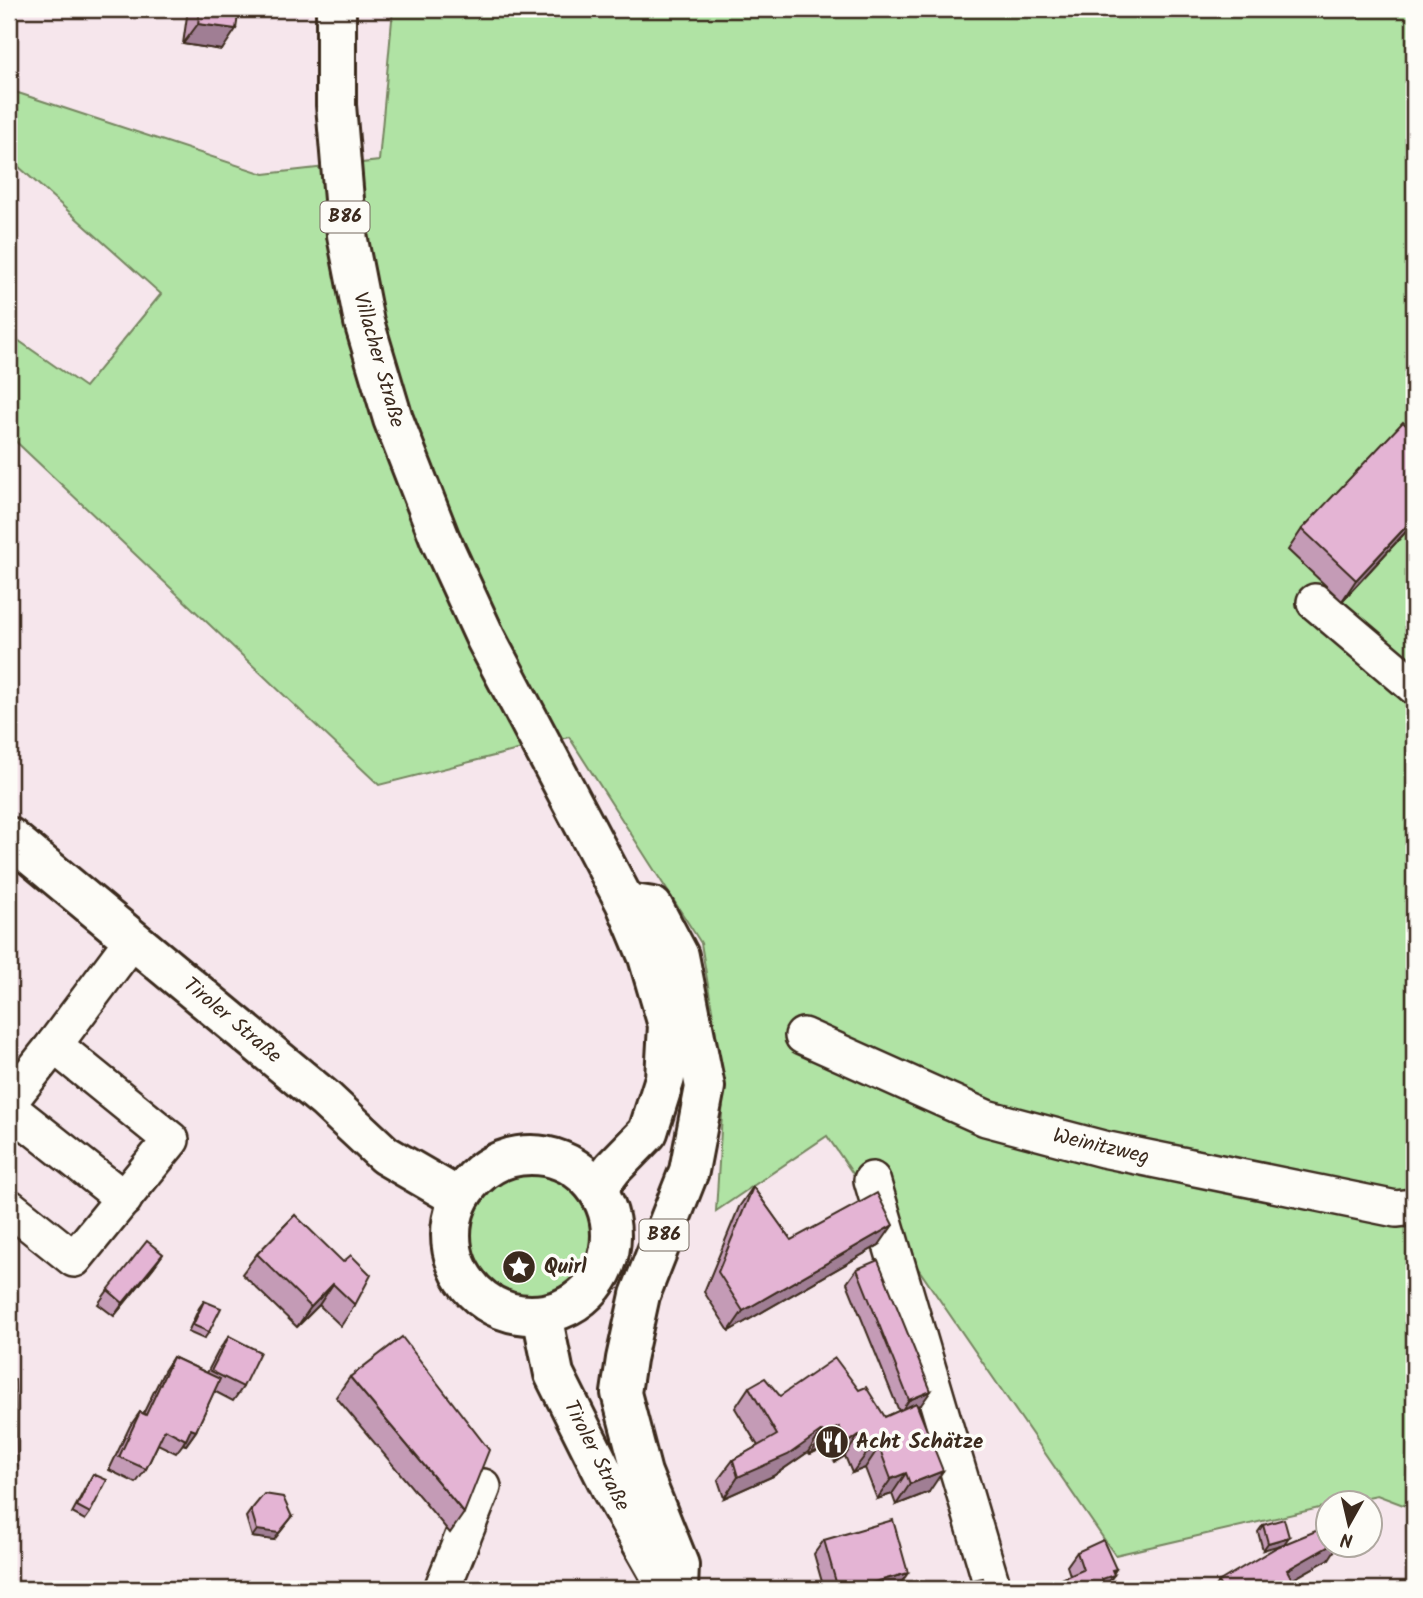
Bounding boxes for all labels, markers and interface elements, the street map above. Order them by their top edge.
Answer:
road number: B86 [320,202,370,232]
street label: Villacher Straße [343,288,413,432]
street label: Tiroler Straße [175,970,289,1073]
street label: Weinitzweg [1050,1120,1152,1174]
road number: B86 [640,1219,688,1250]
place icon: Quirl [500,1248,538,1286]
place label: Quirl [544,1251,587,1284]
street label: Tiroler Straße [554,1395,638,1518]
restaurant icon: Acht Schätze [813,1423,851,1461]
place label: Acht Schätze [856,1426,983,1459]
north arrow [1314,1490,1384,1560]
text: N [1339,1523,1355,1555]

